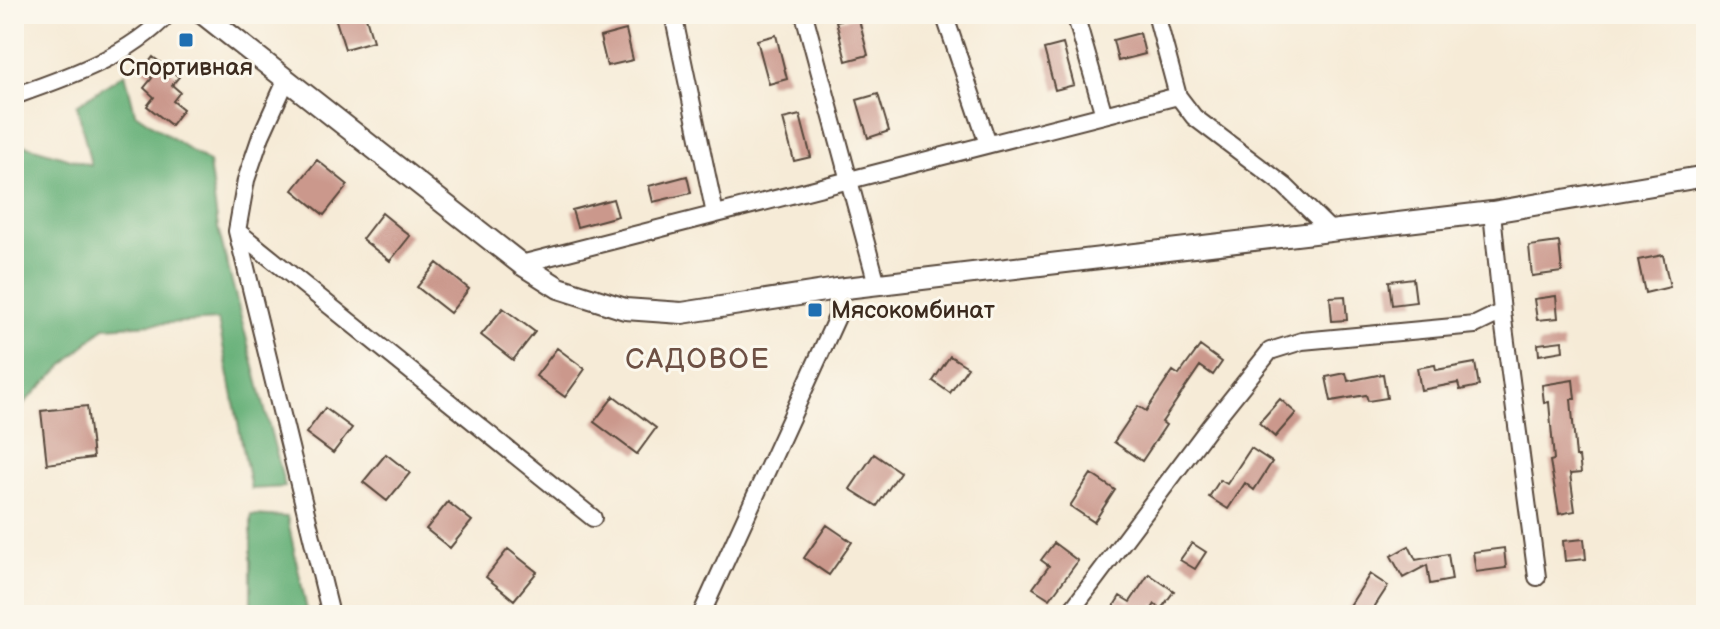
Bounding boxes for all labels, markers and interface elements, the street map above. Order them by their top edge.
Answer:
marker: Спортивная [177,31,195,49]
place label: Спортивная [119,53,253,82]
place label: Мясокомбинат [831,296,995,325]
marker: Мясокомбинат [806,301,824,319]
district label: САДОВОЕ [625,343,771,376]

